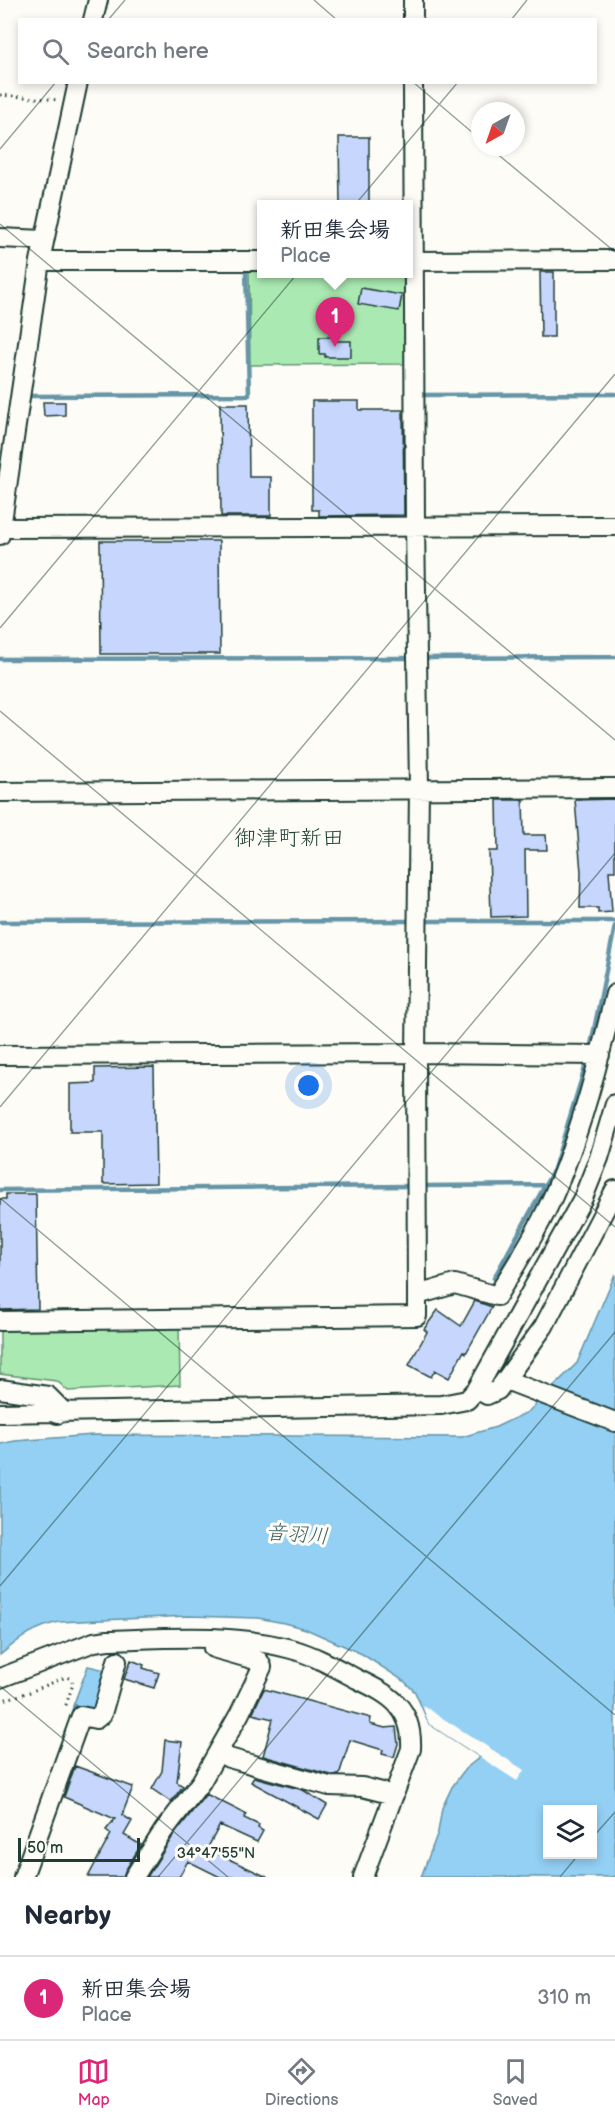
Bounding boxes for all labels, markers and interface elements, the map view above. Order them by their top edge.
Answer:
search box [18,18,597,84]
icon: search [39,35,72,68]
text: Search here [87,38,209,65]
north arrow [471,102,525,156]
popup [257,200,413,278]
text: 新田集会場 [280,217,390,244]
text: Place [280,244,331,268]
pin: 1 [316,298,354,347]
district label: 御津町新田 [234,825,344,852]
your location [294,1071,323,1100]
water label: 音羽川 [265,1520,329,1549]
map controls [543,1805,597,1859]
button: layers [543,1805,597,1859]
scale bar [18,1835,140,1862]
text: 50 m [27,1839,63,1858]
text: 34°47'55"N [177,1844,255,1863]
text: Nearby [24,1901,111,1932]
text: 新田集会場 [81,1976,191,2003]
text: 1 [39,1986,48,2010]
text: 310 m [537,1986,591,2010]
text: Place [81,2003,132,2027]
tab: Map [77,2055,110,2110]
tab: Directions [265,2055,338,2110]
tab: Saved [493,2055,538,2110]

